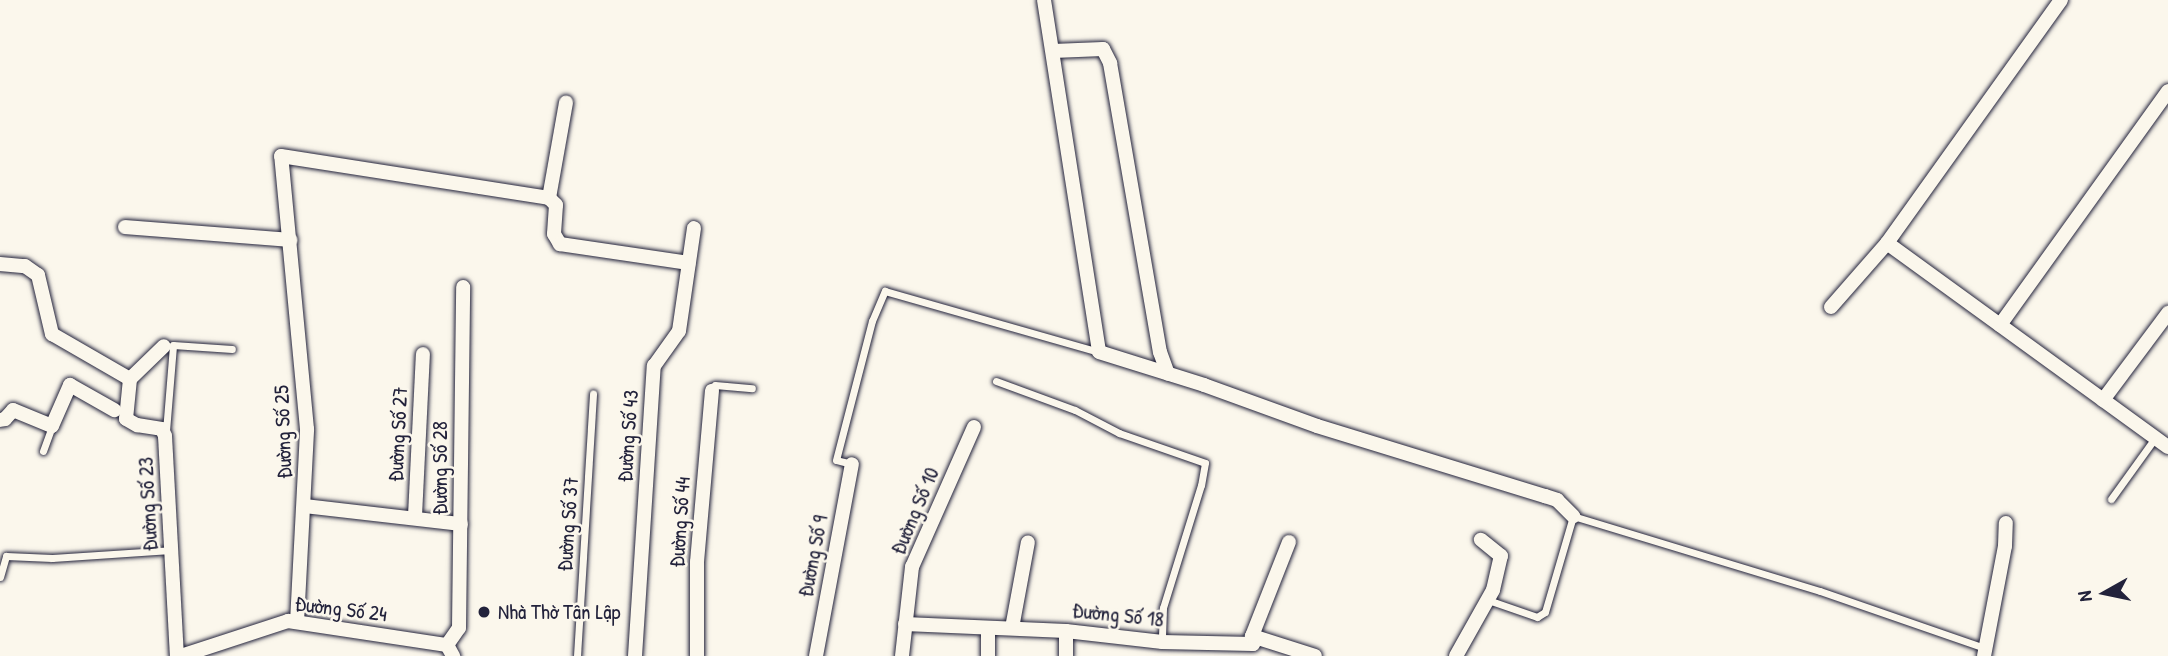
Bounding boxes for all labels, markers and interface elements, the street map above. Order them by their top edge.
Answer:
street label: Đường Số 25 [269,385,297,479]
street label: Đường Số 27 [383,386,413,482]
street label: Đường Số 43 [612,389,644,483]
street label: Đường Số 28 [427,421,453,515]
street label: Đường Số 23 [133,456,163,552]
street label: Đường Số 10 [885,464,945,558]
street label: Đường Số 37 [552,476,584,572]
street label: Đường Số 44 [664,476,696,568]
street label: Đường Số 9 [793,513,833,599]
north arrow [2070,558,2140,628]
text: N [2071,589,2098,603]
street label: Đường Số 24 [293,591,389,627]
street label: Đường Số 18 [1071,598,1165,632]
place label: Nhà Thờ Tân Lập [498,599,620,625]
marker: Nhà Thờ Tân Lập [476,604,492,620]

